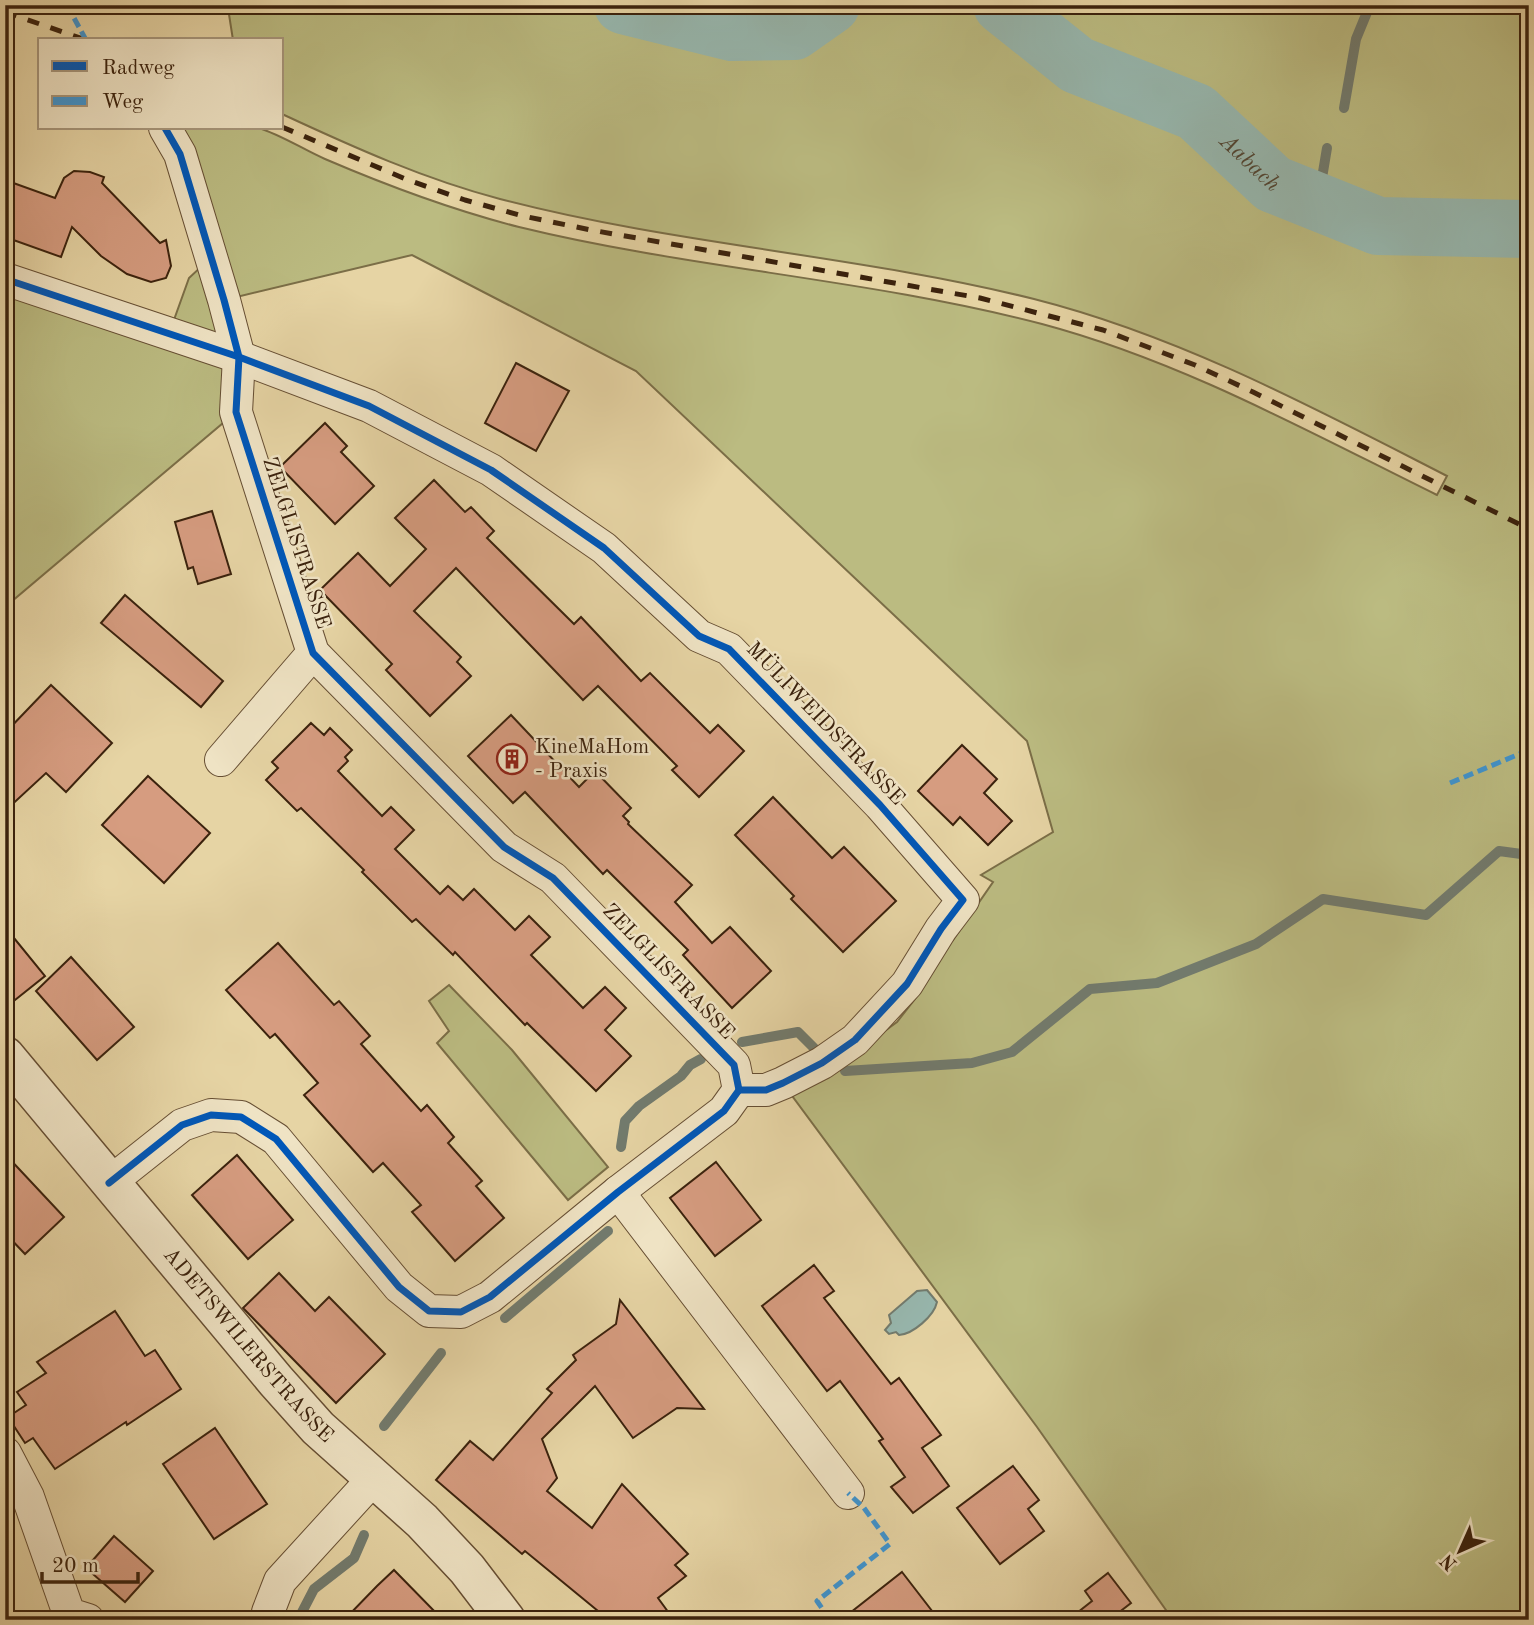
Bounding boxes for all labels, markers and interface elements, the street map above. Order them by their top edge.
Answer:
legend [38,38,284,130]
text: Radweg [102,58,175,79]
text: Weg [102,92,144,113]
water label: Aabach [1214,128,1285,196]
street label: ZELGLISTRASSE [258,454,334,632]
street label: MÜLIWEIDSTRASSE [742,636,911,810]
place label: KineMaHom - Praxis [535,737,649,782]
building icon: KineMaHom - Praxis [495,742,529,776]
street label: ZELGLISTRASSE [598,900,738,1044]
street label: ADETSWILERSTRASSE [159,1244,337,1447]
north arrow [1426,1516,1496,1586]
scale bar [42,1541,138,1585]
text: N [1438,1549,1462,1573]
text: 20 m [52,1556,99,1577]

